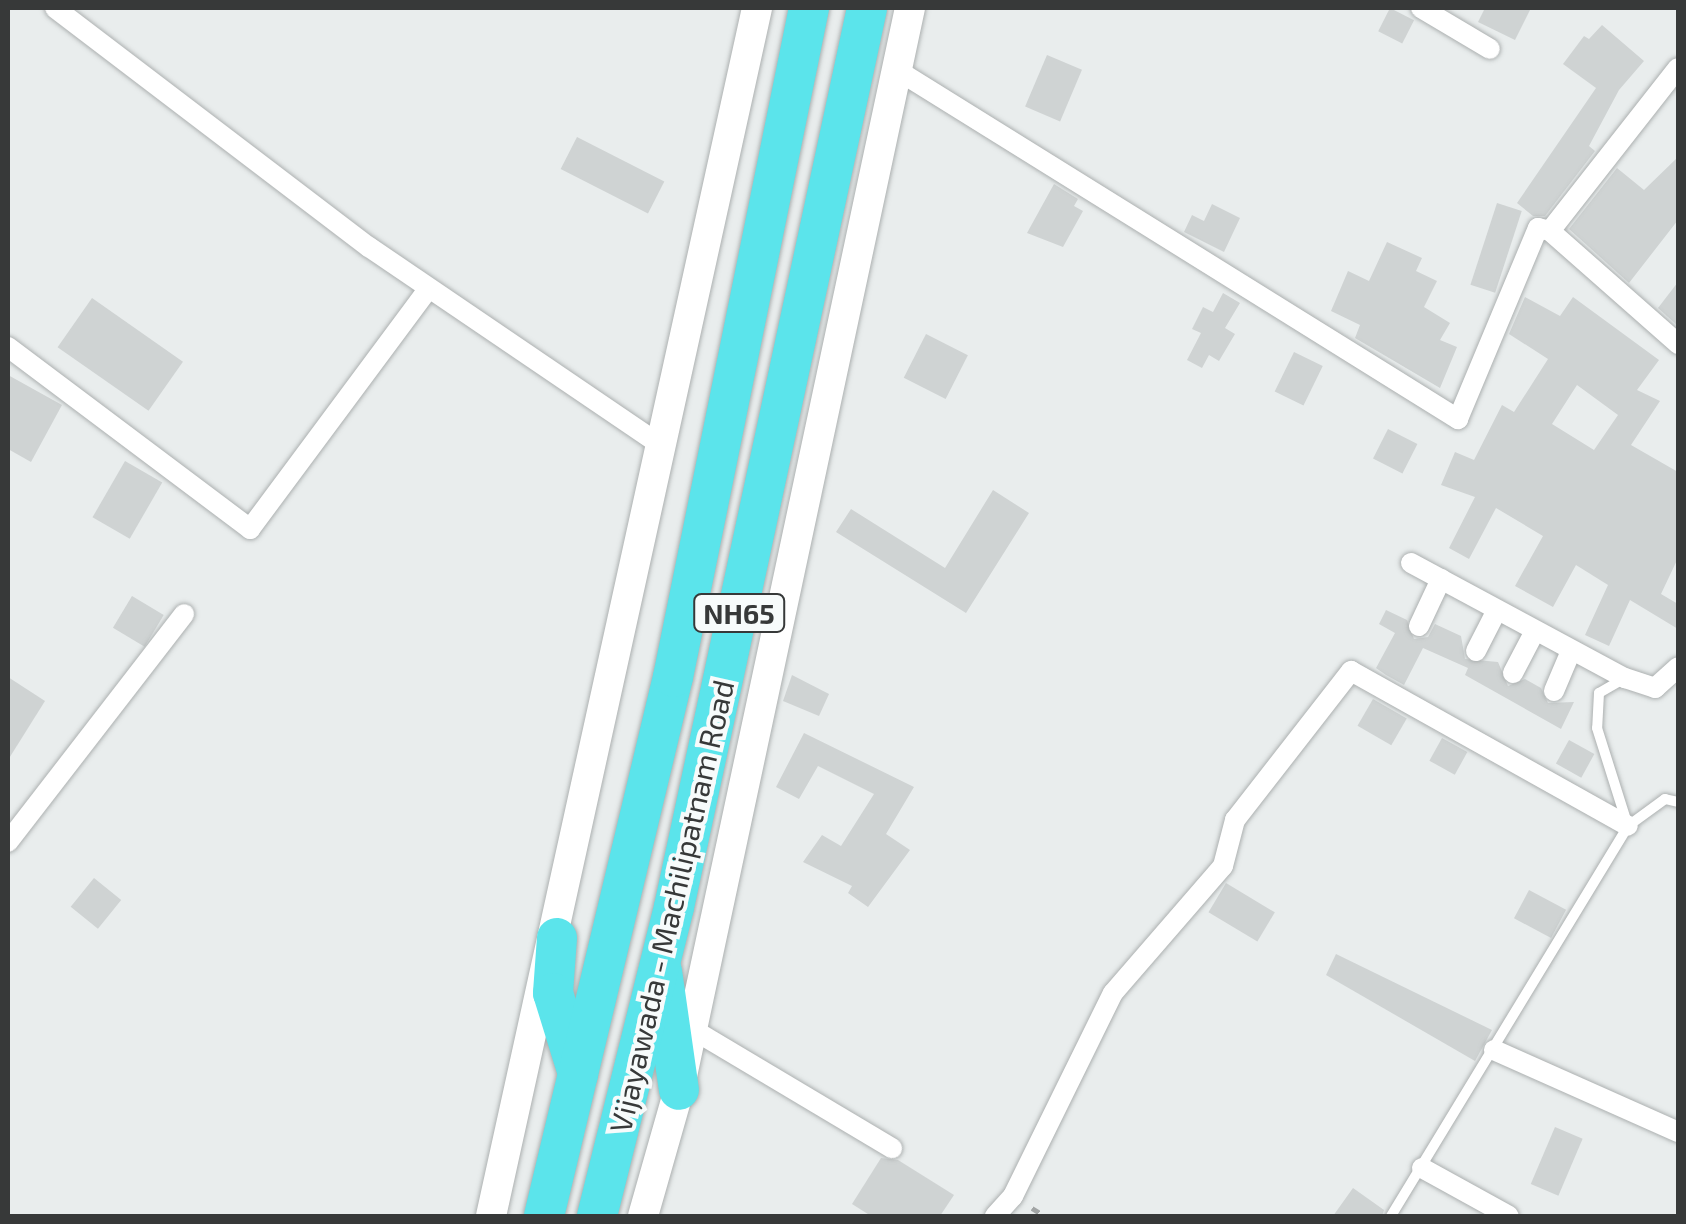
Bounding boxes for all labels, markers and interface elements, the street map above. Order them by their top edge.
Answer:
road number: NH65 [692,590,786,636]
street label: Vijayawada - Machilipatnam Road [601,676,741,1136]

